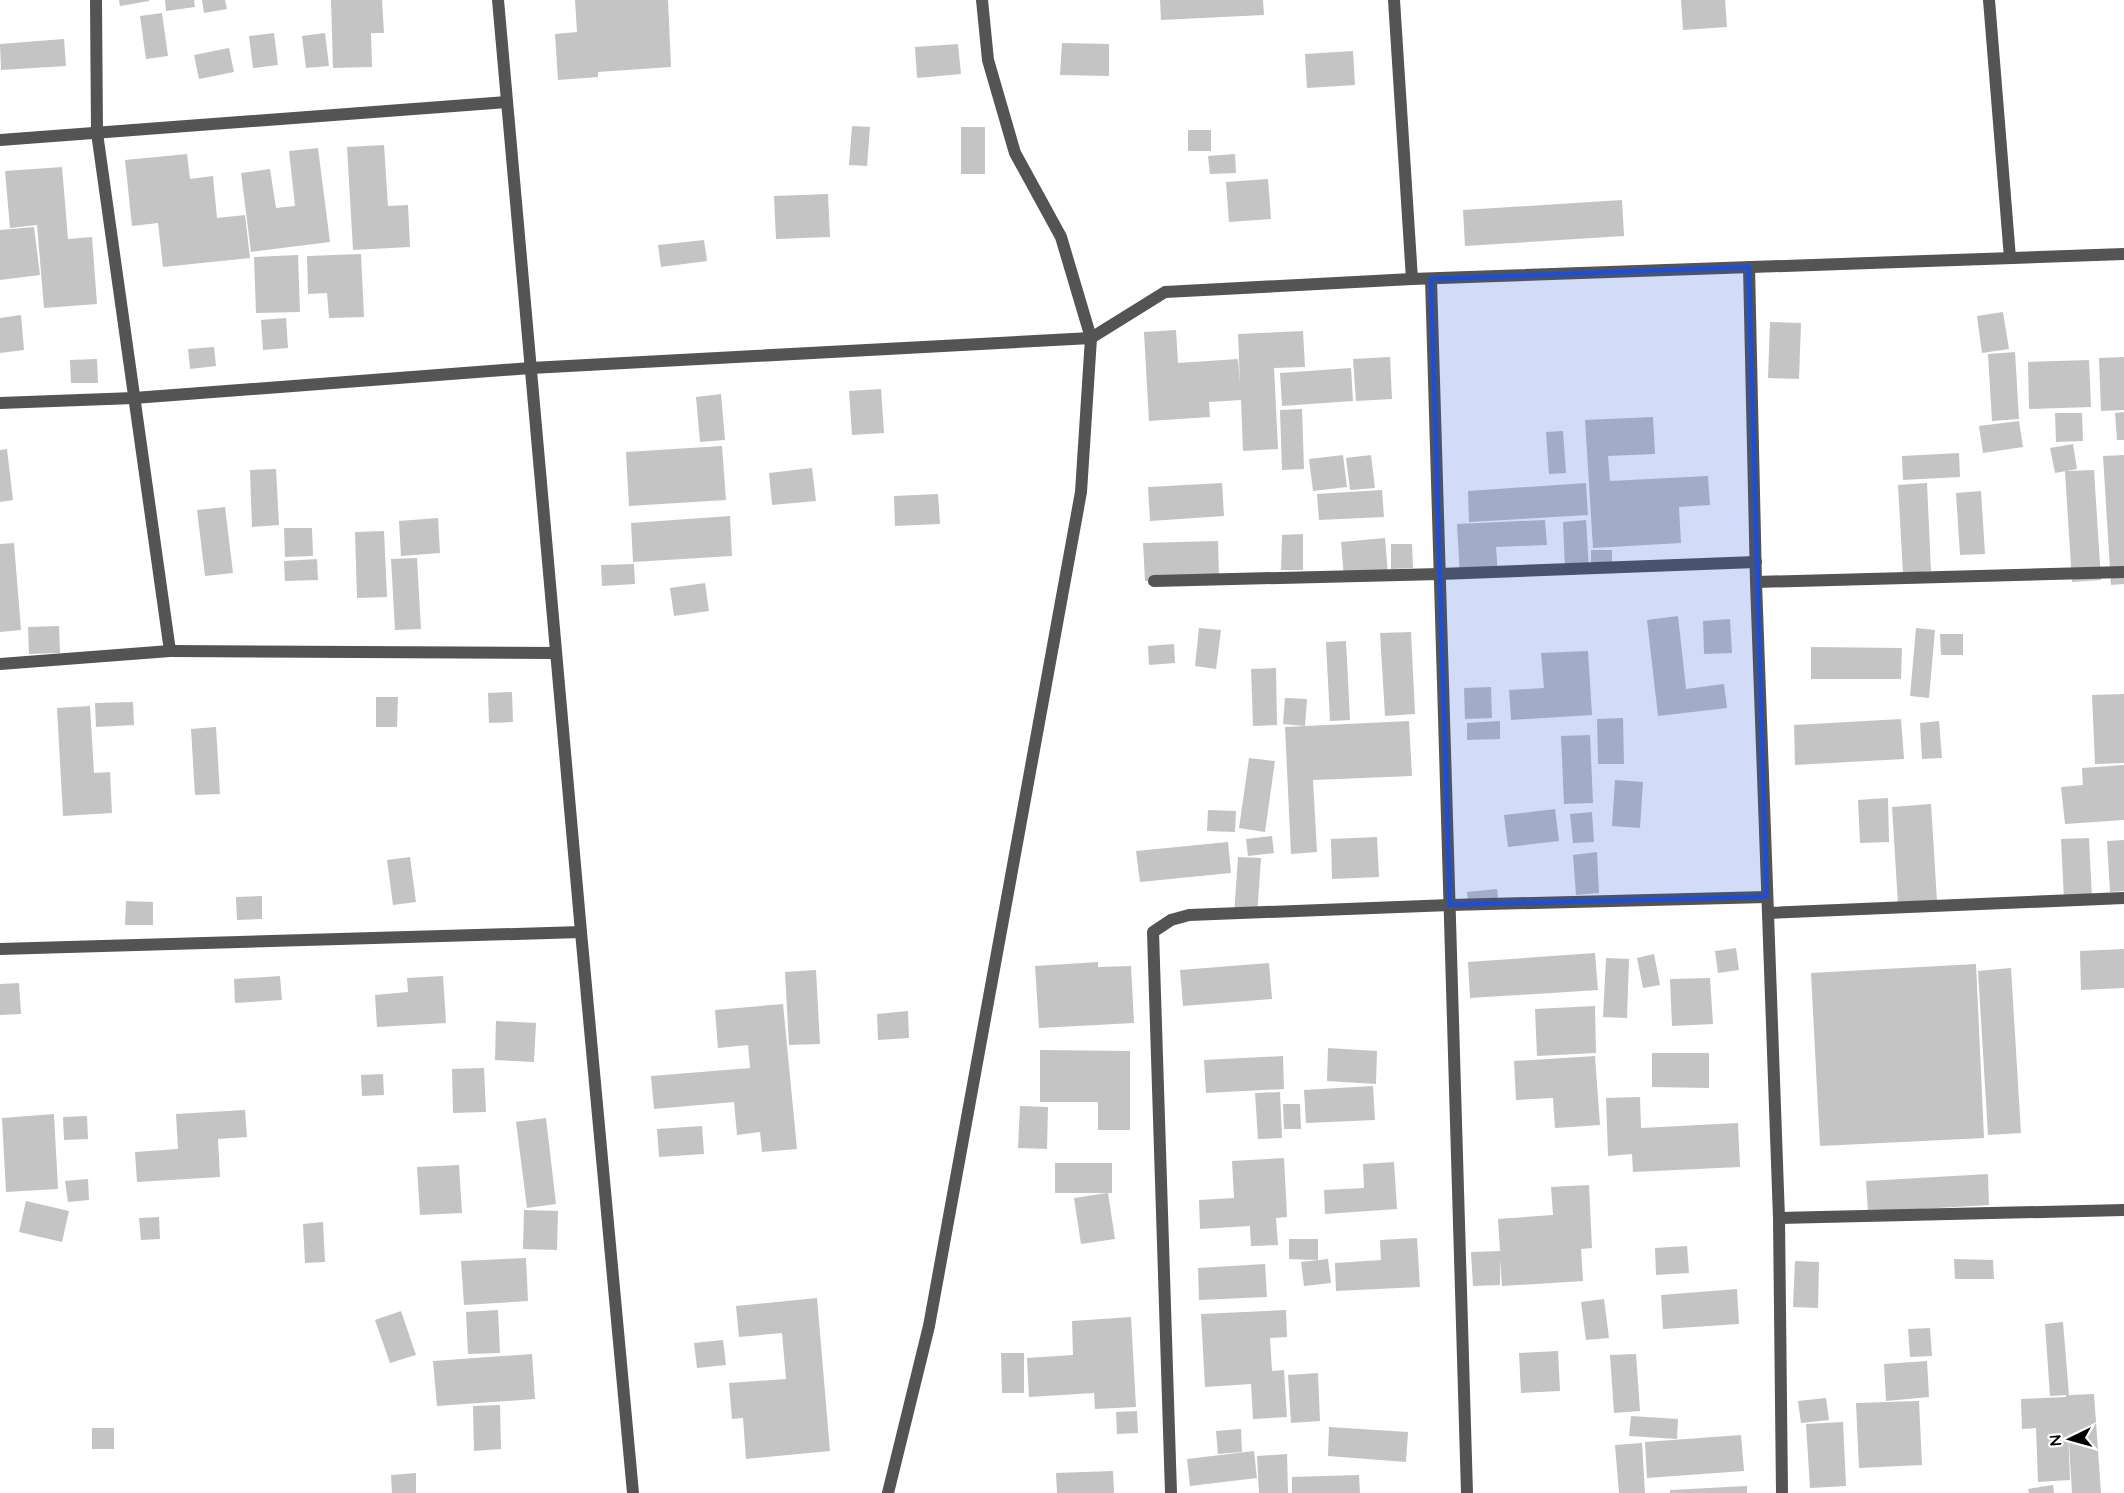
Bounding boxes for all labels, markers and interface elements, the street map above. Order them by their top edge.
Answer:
north arrow [2040,1409,2100,1469]
text: N [2045,1434,2066,1447]

